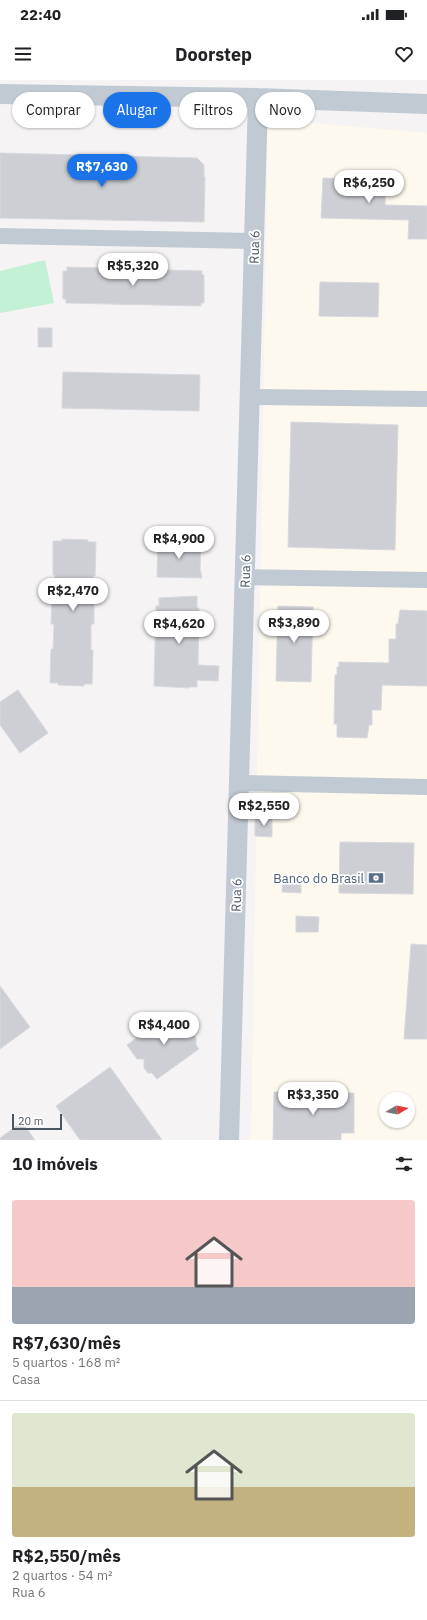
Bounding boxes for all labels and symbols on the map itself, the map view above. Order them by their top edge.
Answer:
pin: R$7,630 [65,154,139,188]
pin: R$6,250 [332,170,406,204]
street label: Rua 6 [245,230,264,264]
pin: R$5,320 [96,253,170,287]
pin: R$4,900 [142,526,216,560]
street label: Rua 6 [236,554,255,588]
pin: R$2,470 [36,578,110,612]
pin: R$3,890 [257,610,331,644]
pin: R$4,620 [142,611,216,645]
pin: R$2,550 [227,793,301,827]
bank icon: Banco do Brasil [367,869,385,887]
place label: Banco do Brasil [273,870,364,887]
street label: Rua 6 [227,878,246,912]
pin: R$4,400 [127,1012,201,1046]
pin: R$3,350 [276,1082,350,1116]
north arrow [379,1092,415,1128]
scale bar [12,1112,62,1131]

